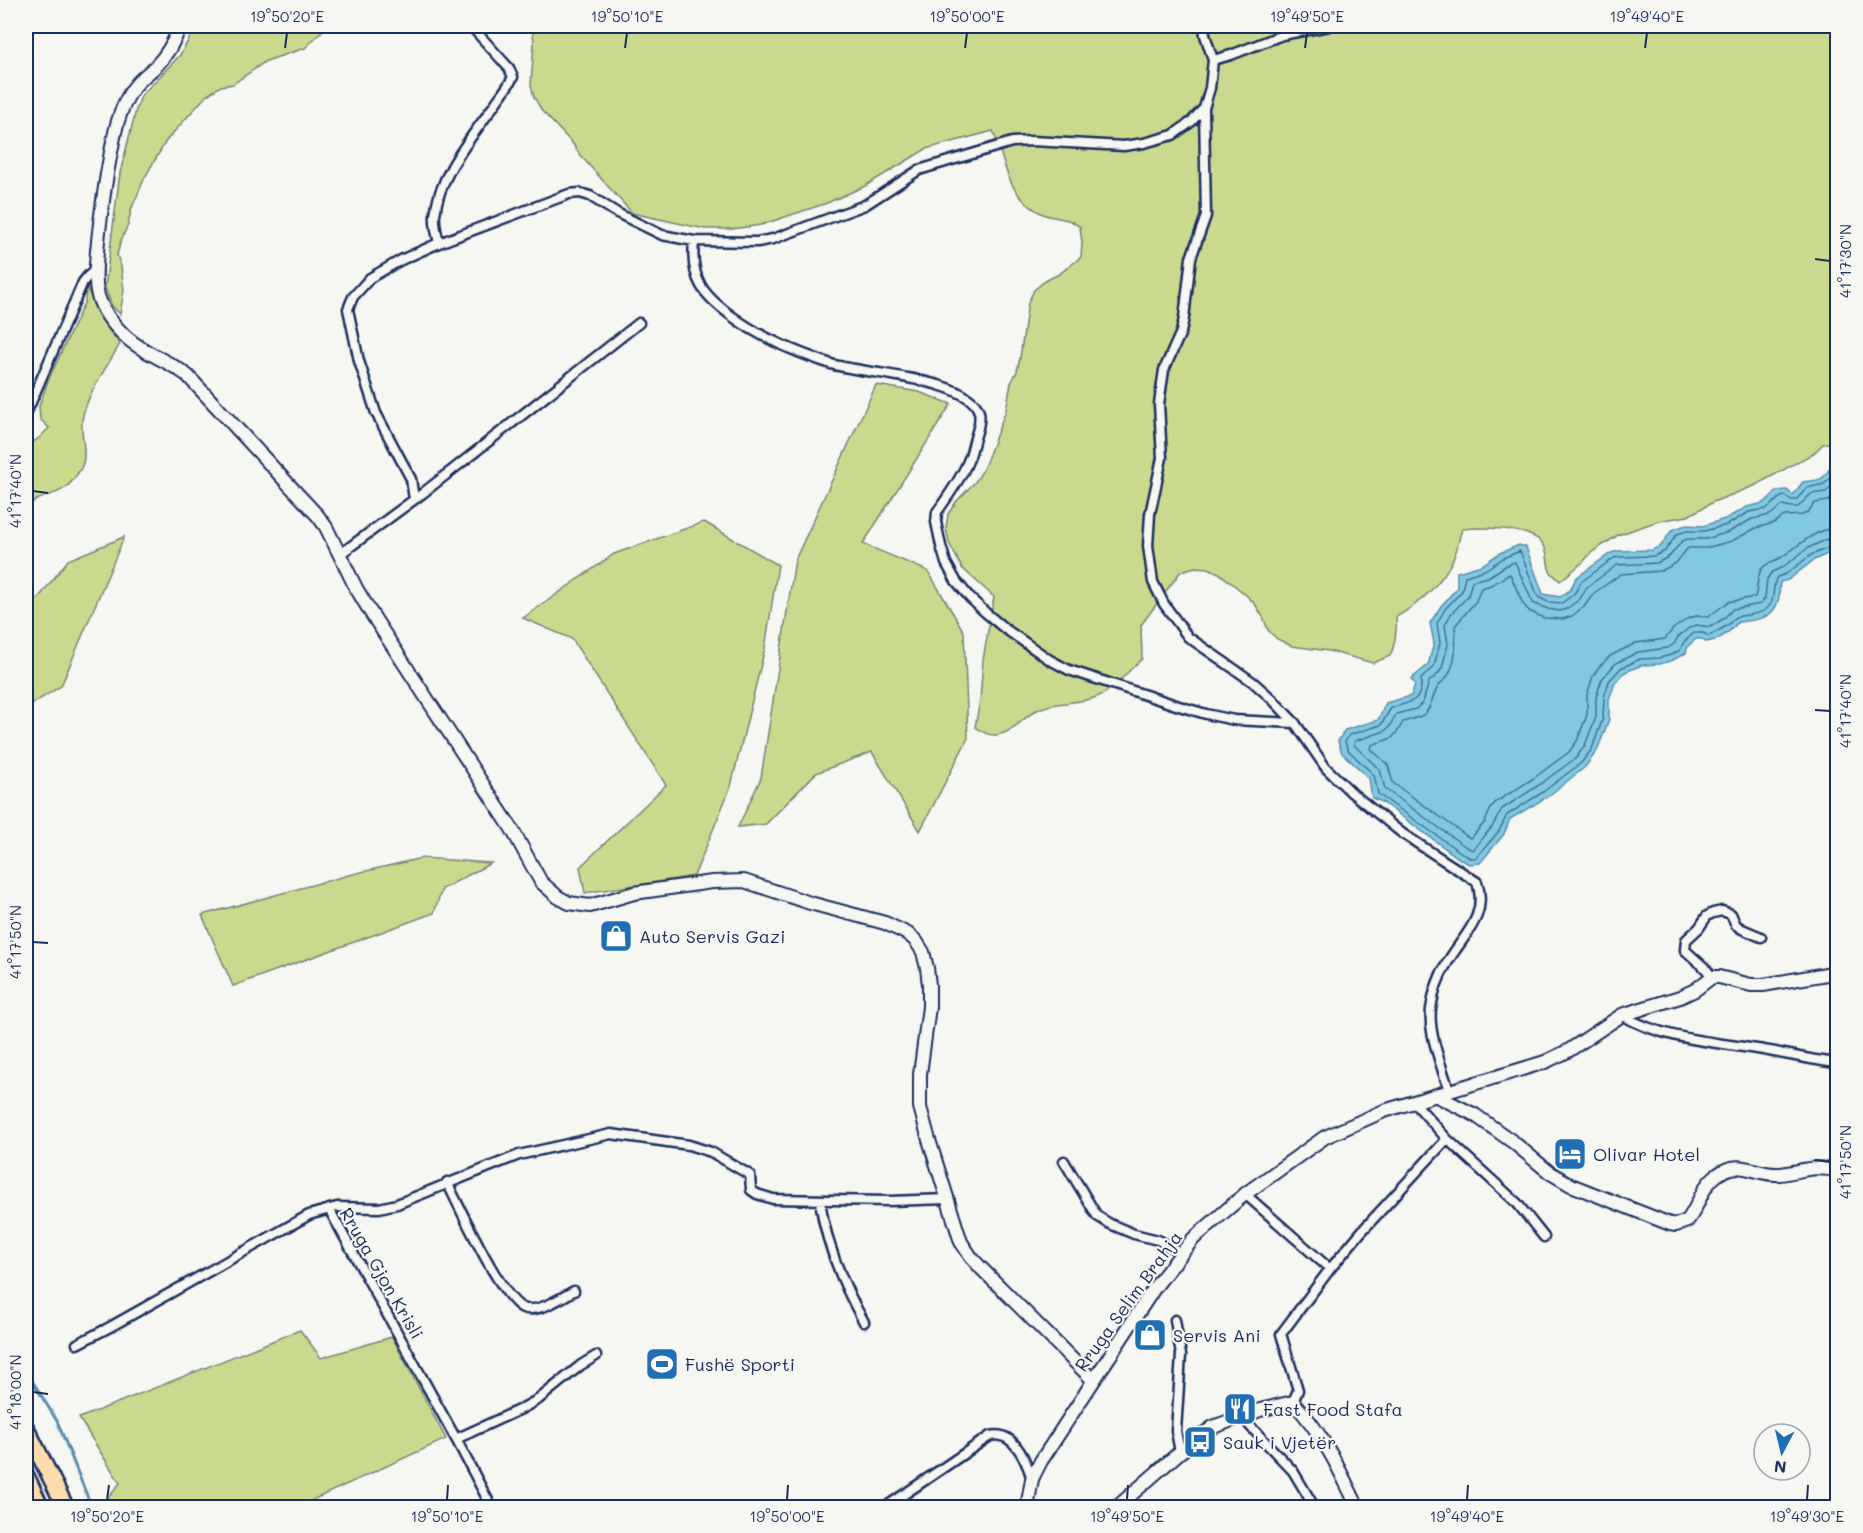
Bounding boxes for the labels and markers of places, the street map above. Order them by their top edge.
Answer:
shop icon: Auto Servis Gazi [598,918,634,954]
place label: Auto Servis Gazi [639,924,786,948]
hotel icon: Olivar Hotel [1552,1136,1588,1172]
place label: Olivar Hotel [1593,1142,1700,1166]
shop icon: Servis Ani [1132,1317,1168,1353]
place label: Servis Ani [1173,1323,1261,1347]
sports icon: Fushë Sporti [644,1346,680,1382]
place label: Fushë Sporti [685,1352,795,1376]
restaurant icon: Fast Food Stafa [1222,1391,1258,1427]
place label: Fast Food Stafa [1263,1397,1403,1421]
bus stop icon: Sauk i Vjetër [1182,1424,1218,1460]
place label: Sauk i Vjetër [1223,1430,1336,1454]

